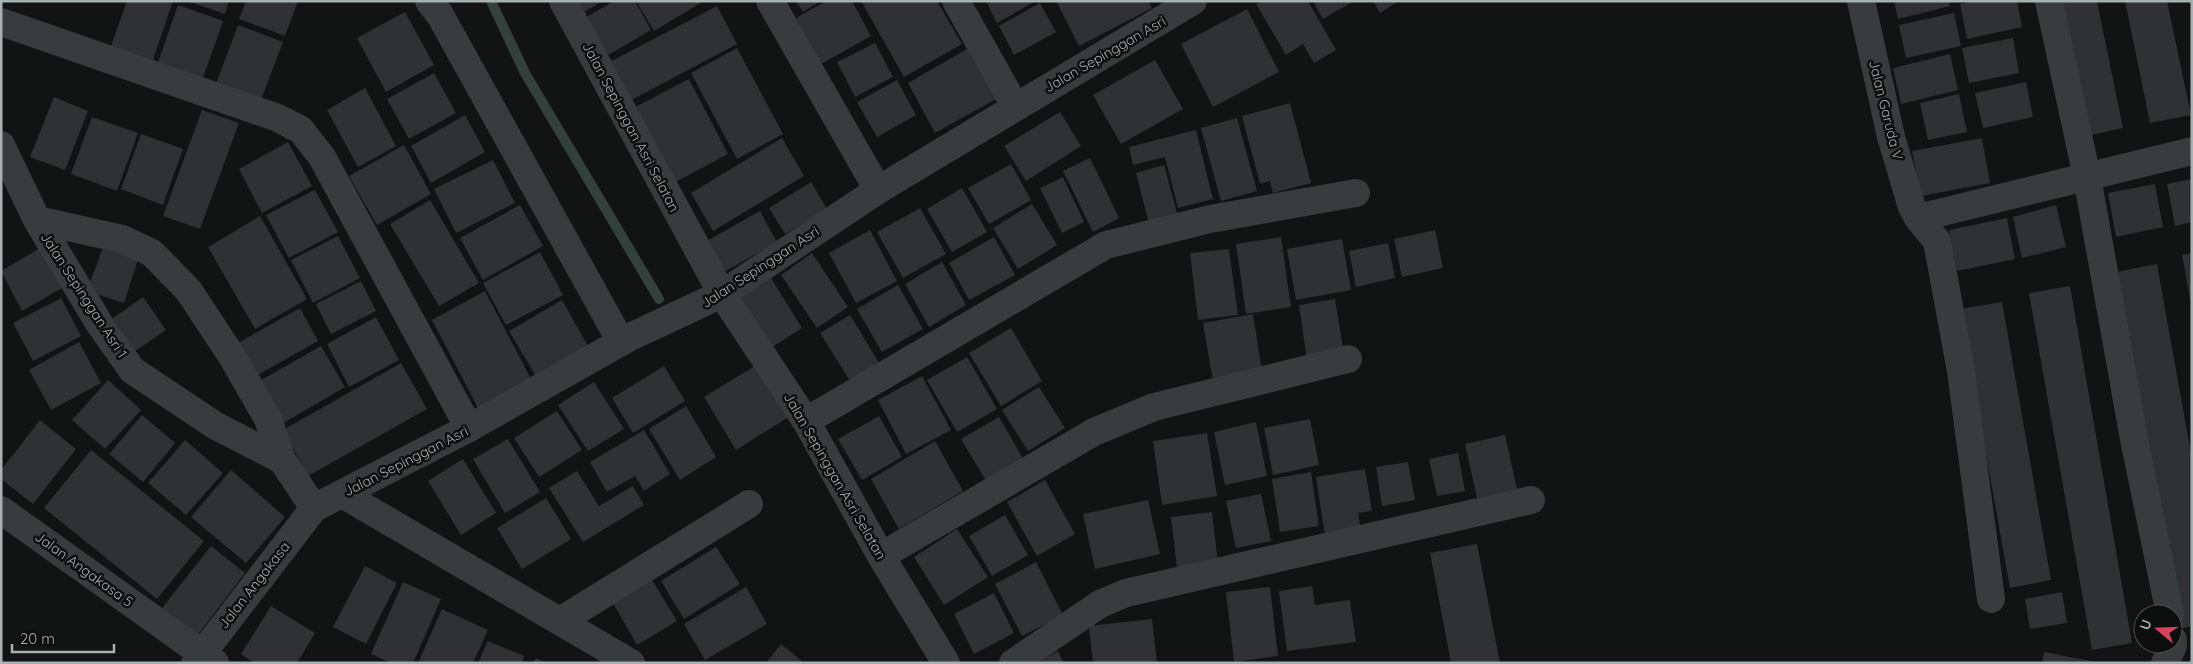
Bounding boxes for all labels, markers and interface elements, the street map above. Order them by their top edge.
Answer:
street label: Jalan Sepinggan Asri [1041,12,1169,96]
street label: Jalan Sepinggan Asri Selatan [578,39,684,215]
street label: Jalan Garuda V [1865,58,1907,162]
street label: Jalan Sepinggan Asri [698,222,822,312]
street label: Jalan Sepinggan Asri 1 [37,229,131,361]
street label: Jalan Sepinggan Asri Selatan [780,389,890,563]
street label: Jalan Sepinggan Asri [341,422,471,500]
street label: Jalan Angakasa 5 [31,527,137,611]
street label: Jalan Angakasa [214,538,294,632]
north arrow [2133,604,2183,654]
text: U [2136,617,2156,632]
scale bar [12,622,115,654]
text: 20 m [20,629,55,648]

